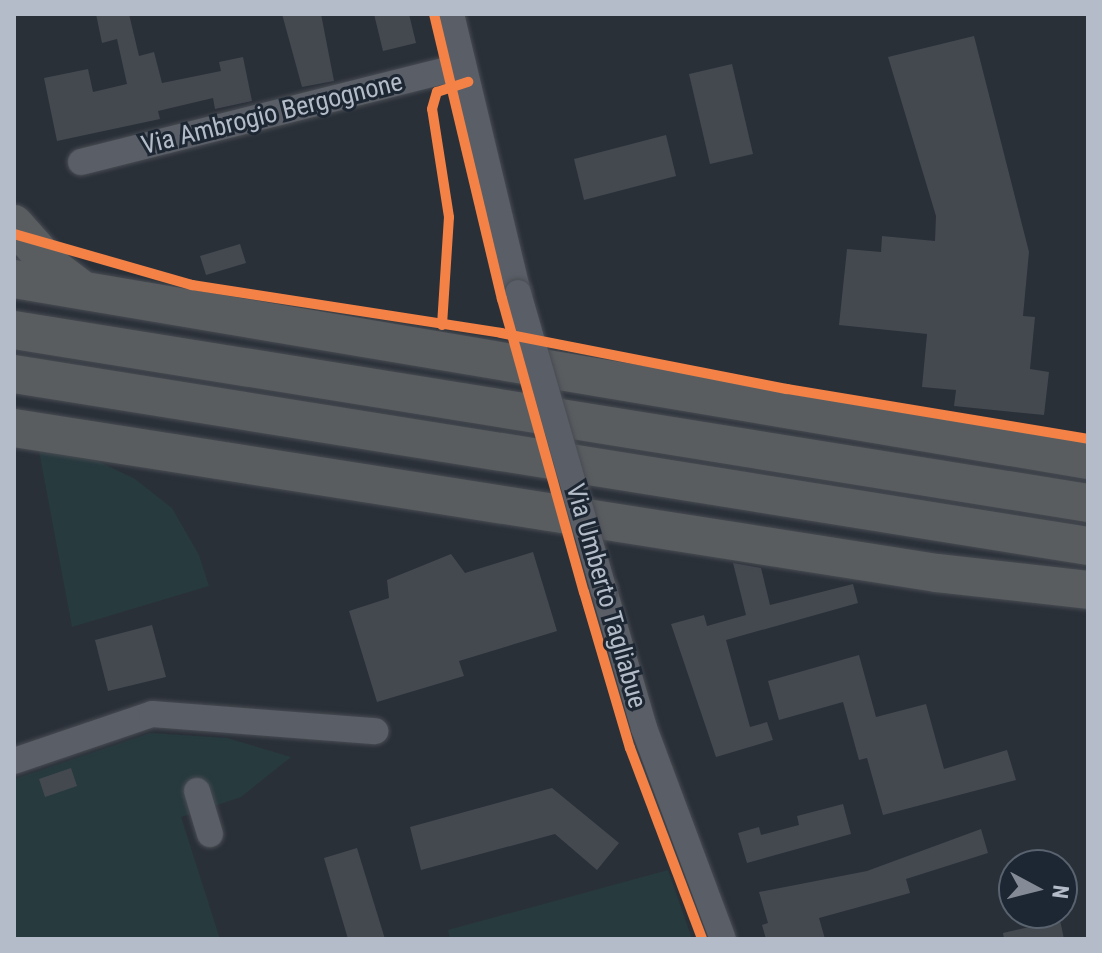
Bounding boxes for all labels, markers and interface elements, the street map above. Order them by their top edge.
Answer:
street label: Via Ambrogio Bergognone [138,66,406,162]
street label: Via Umberto Tagliabue [559,480,653,712]
north arrow [998,849,1078,929]
text: N [1047,884,1074,900]

